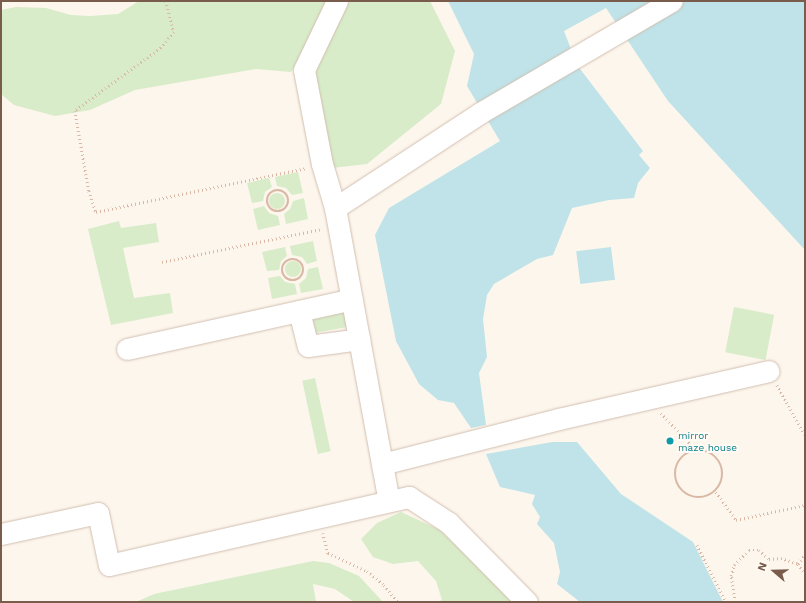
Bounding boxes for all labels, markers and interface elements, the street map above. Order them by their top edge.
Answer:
place label: mirror maze house [678,429,737,452]
marker: mirror maze house [665,436,675,446]
north arrow [754,551,794,591]
text: N [755,561,770,573]

